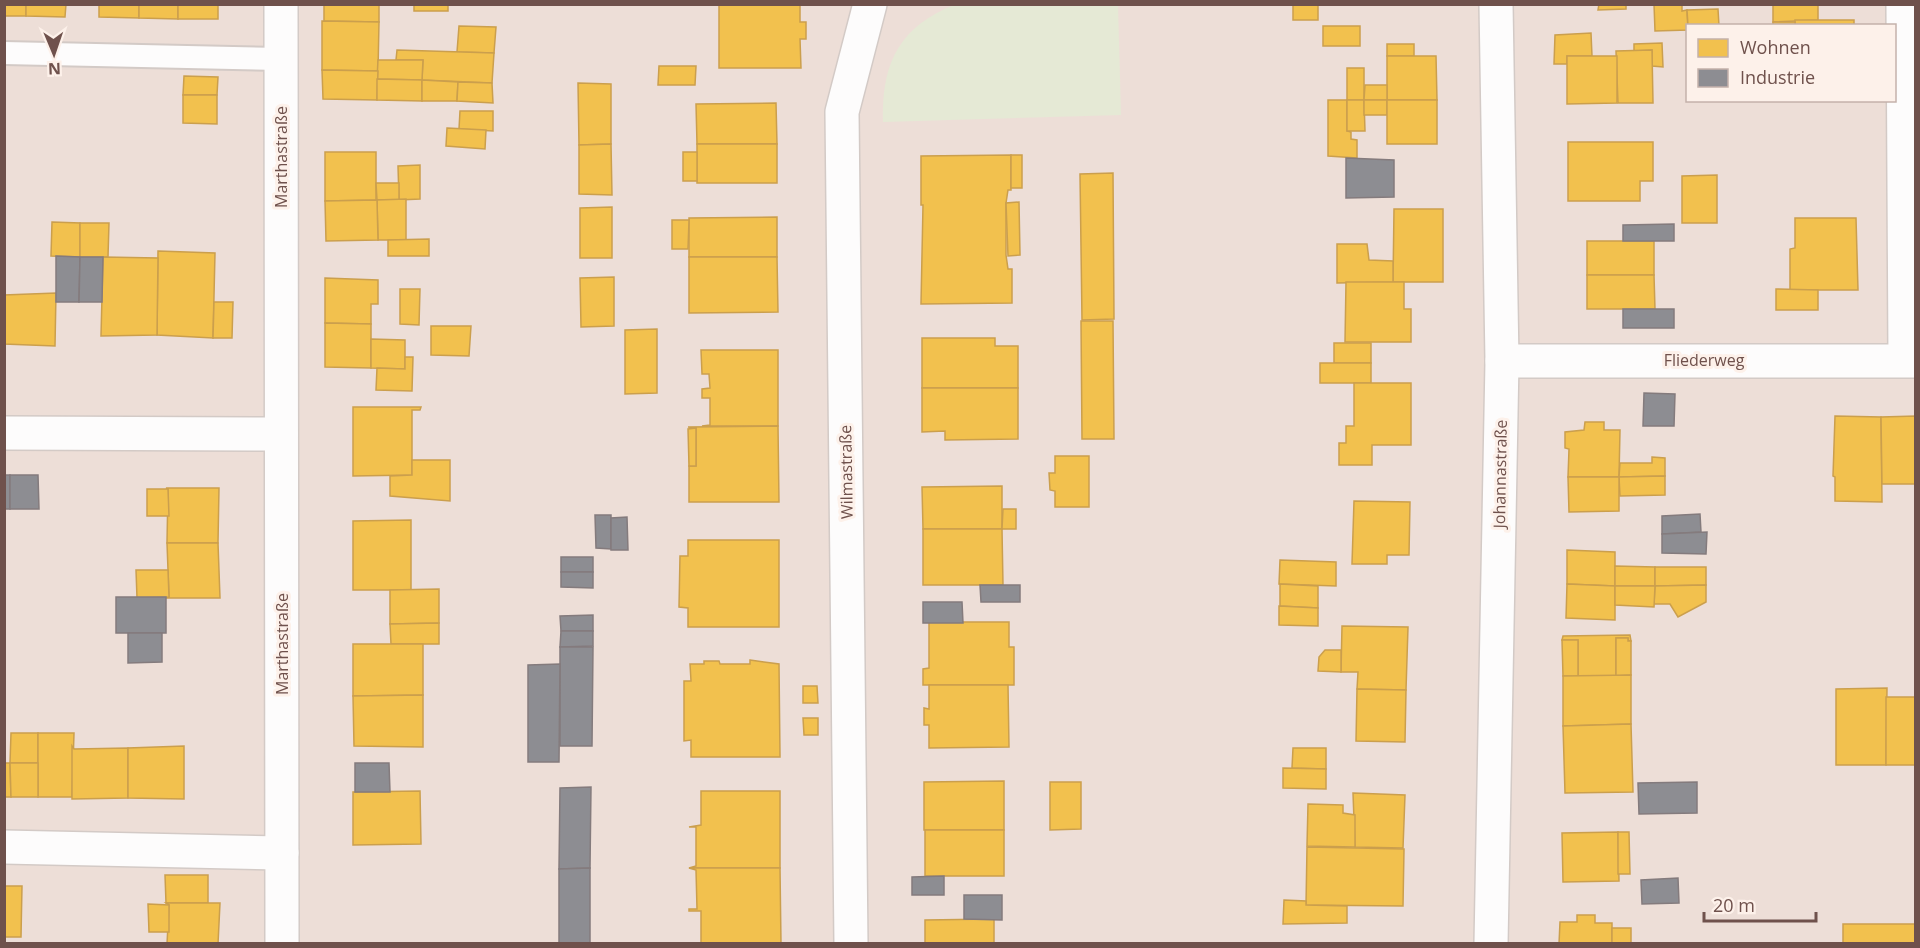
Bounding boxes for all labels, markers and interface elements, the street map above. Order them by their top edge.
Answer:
north arrow [24,24,84,84]
legend [1686,24,1896,102]
text: Wohnen [1740,35,1811,59]
text: N [48,58,61,80]
text: Industrie [1740,65,1815,89]
street label: Marthastraße [270,106,292,208]
street label: Fliederweg [1664,349,1745,371]
street label: Johannastraße [1488,419,1512,531]
street label: Wilmastraße [834,425,858,519]
street label: Marthastraße [271,593,293,695]
scale bar [1704,885,1816,923]
text: 20 m [1713,893,1755,917]

